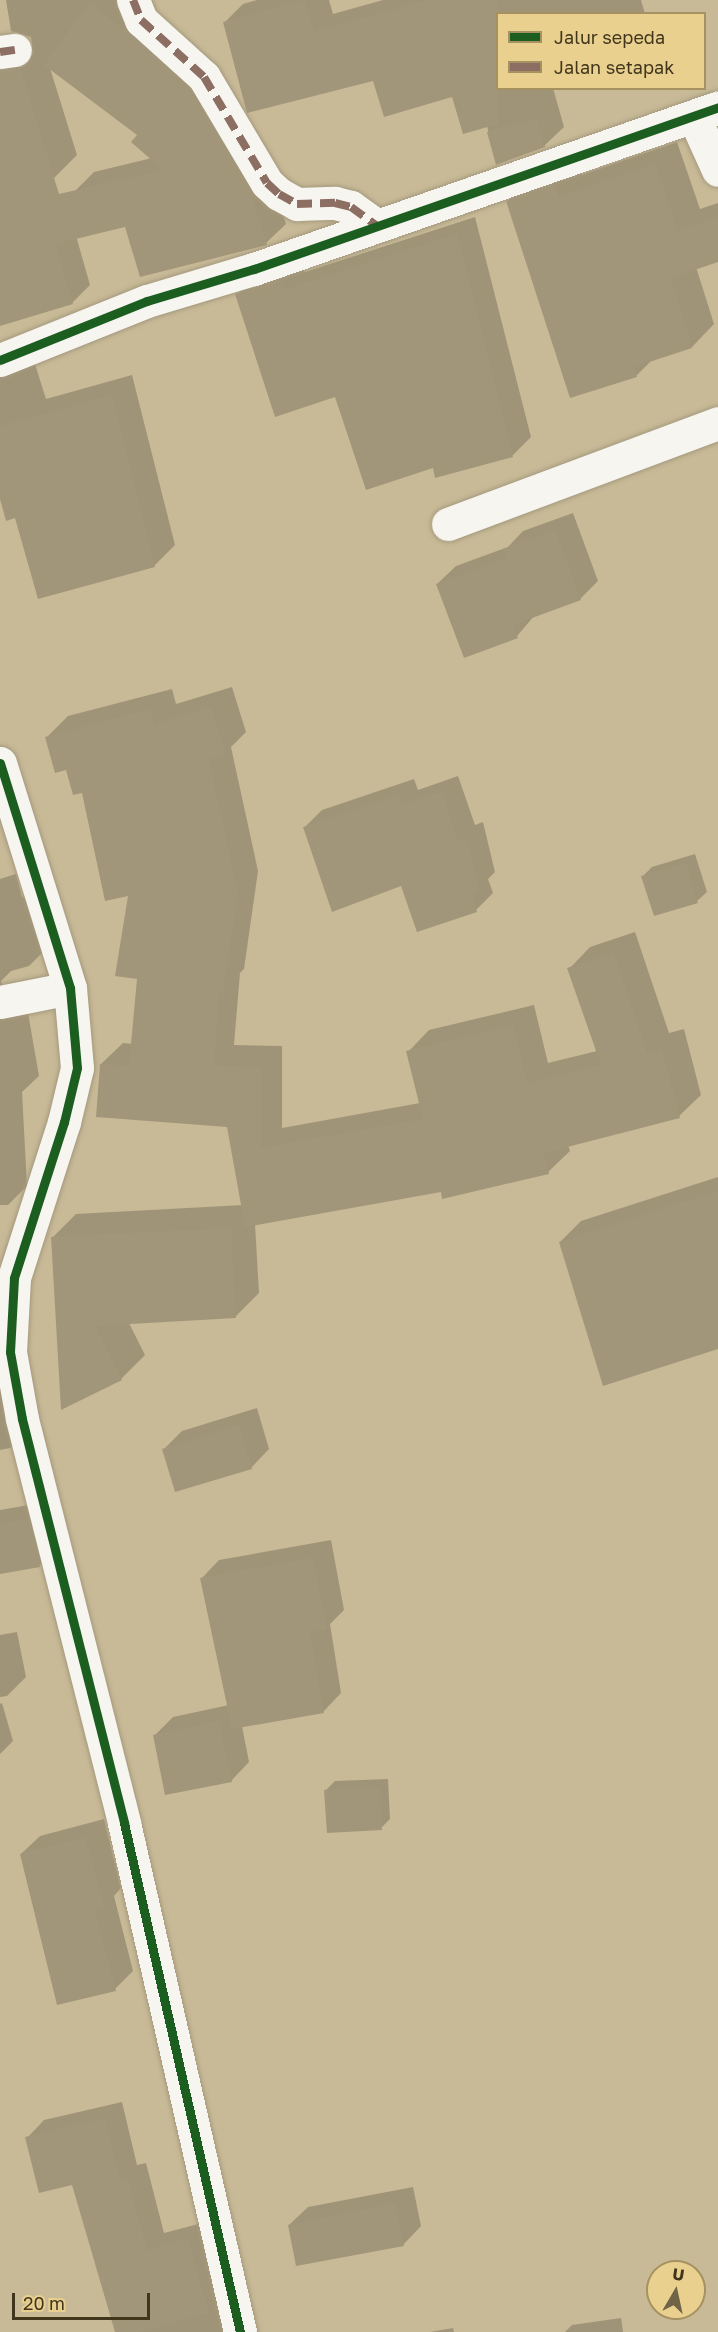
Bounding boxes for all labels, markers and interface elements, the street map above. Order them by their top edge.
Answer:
legend [496,12,706,90]
text: Jalur sepeda [554,26,665,48]
text: Jalan setapak [554,56,674,78]
north arrow [646,2260,706,2320]
text: U [671,2263,686,2285]
scale bar [15,2281,153,2319]
text: 20 m [23,2292,65,2314]

